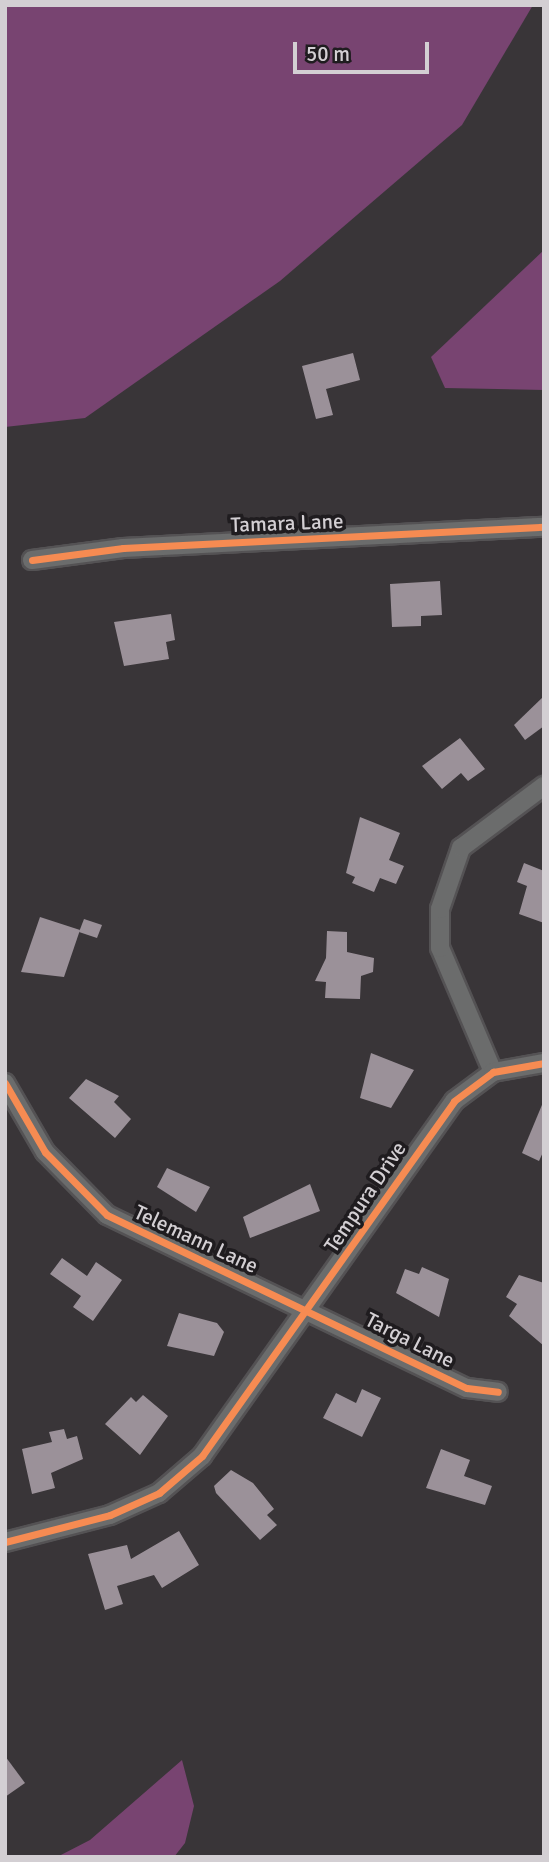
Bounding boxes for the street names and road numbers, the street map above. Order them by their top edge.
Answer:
street label: Tamara Lane [230,508,344,538]
street label: Tempura Drive [319,1137,411,1257]
street label: Telemann Lane [130,1199,262,1279]
street label: Targa Lane [361,1307,459,1373]

